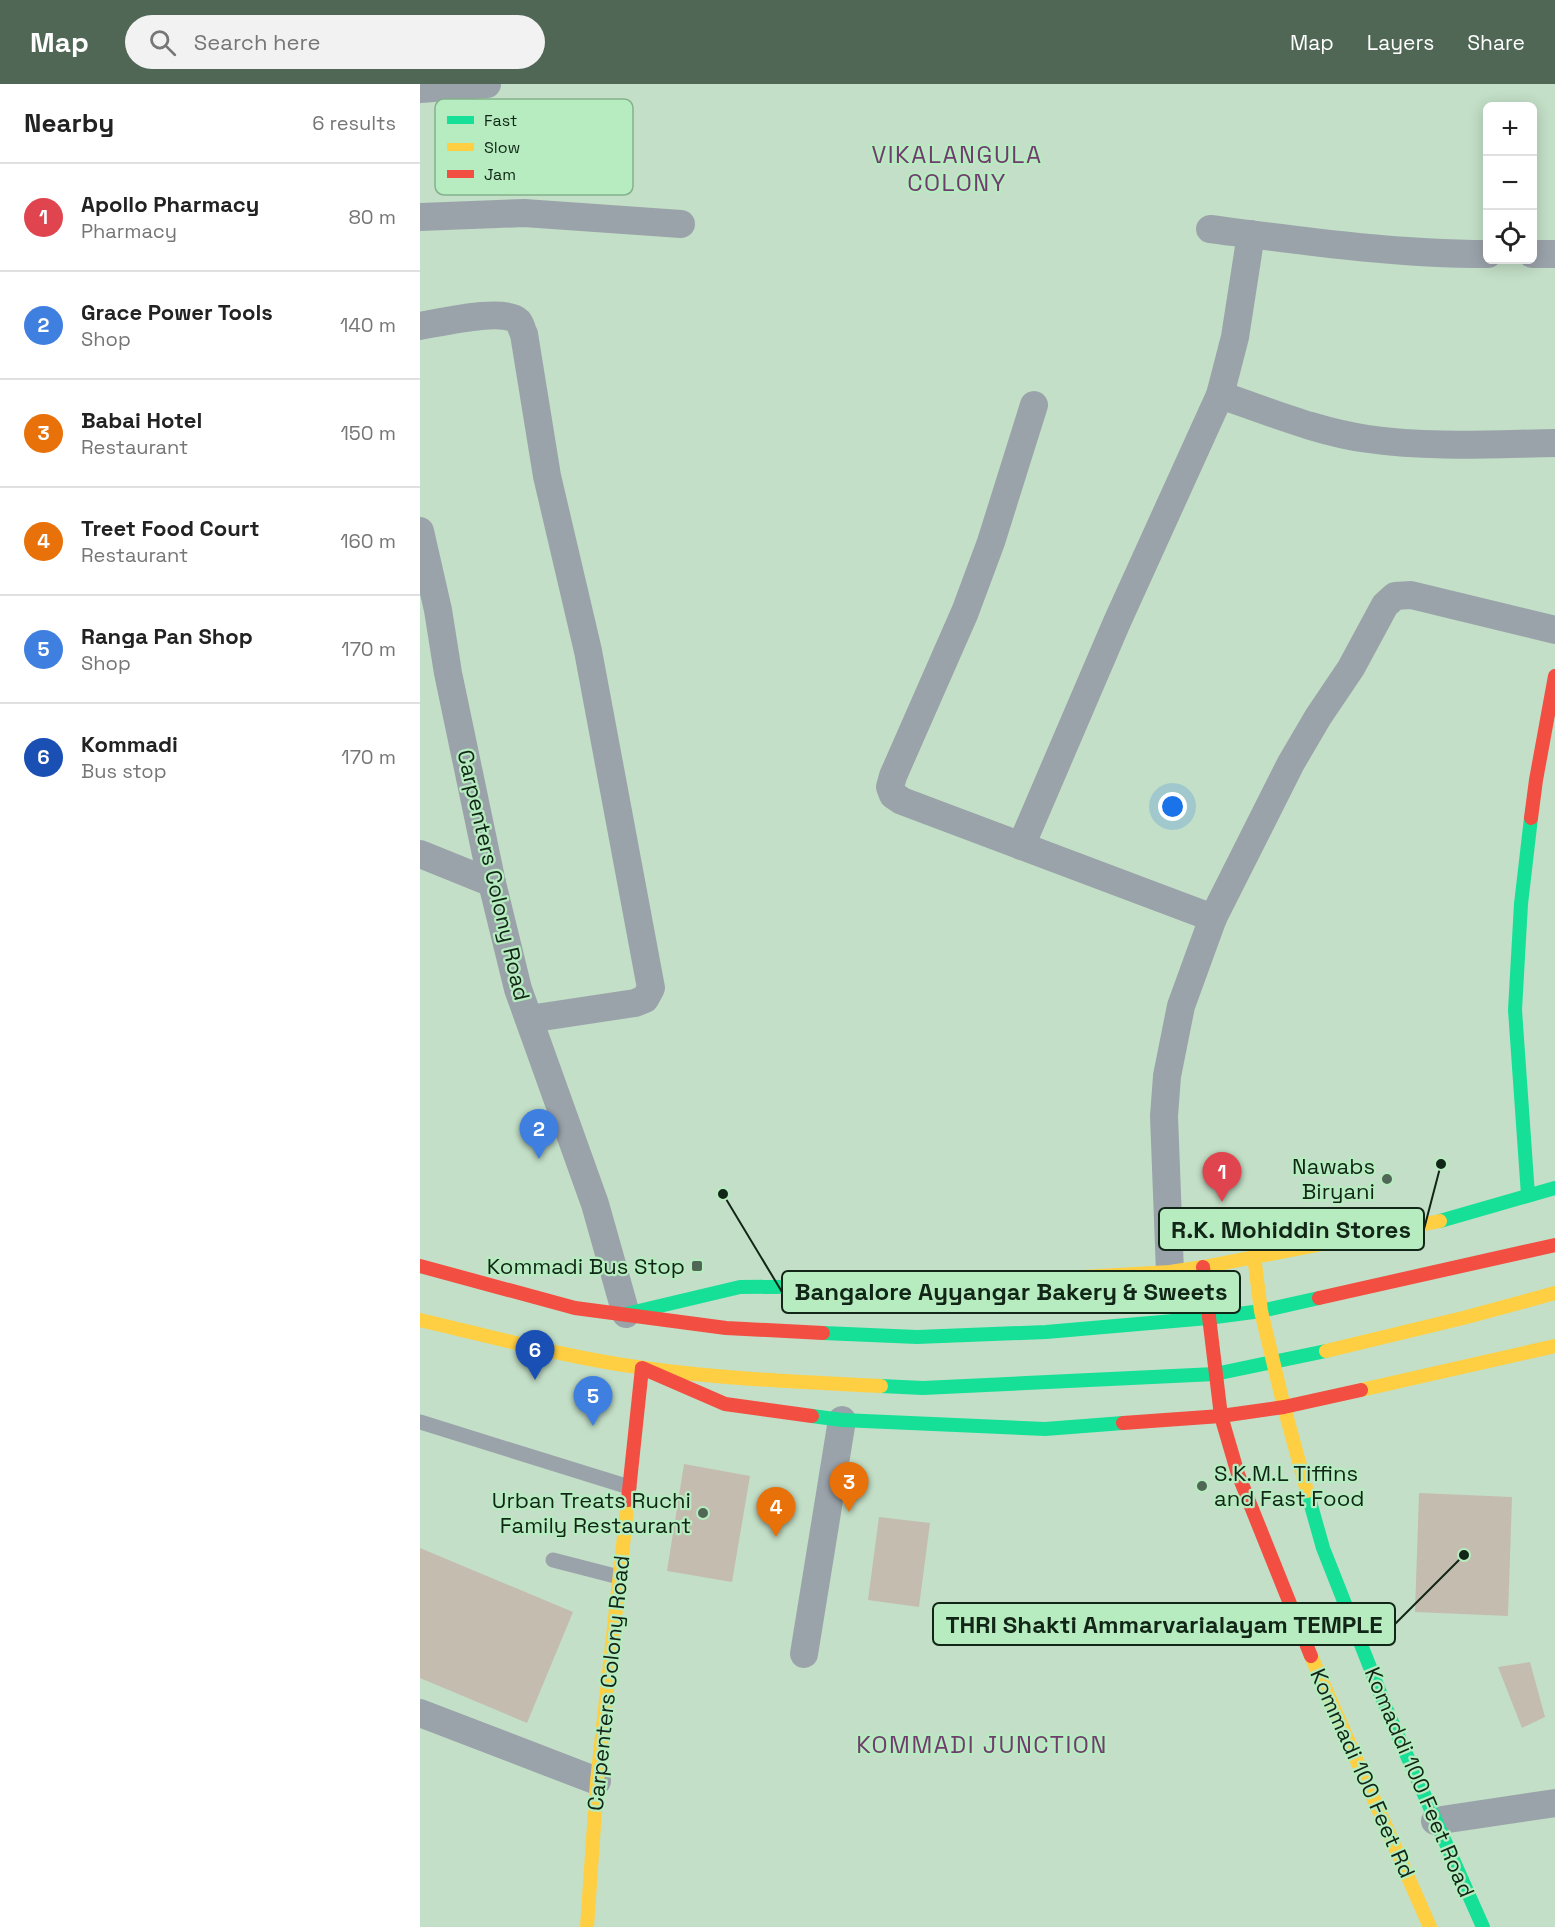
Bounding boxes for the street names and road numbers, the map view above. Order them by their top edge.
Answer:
street label: Carpenters Colony Road [451,747,537,1003]
street label: Carpenters Colony Road [581,1554,635,1812]
street label: Komaddi 100 Feet Road [1359,1663,1481,1901]
street label: Kommadi 100 Feet Rd [1304,1664,1422,1882]

